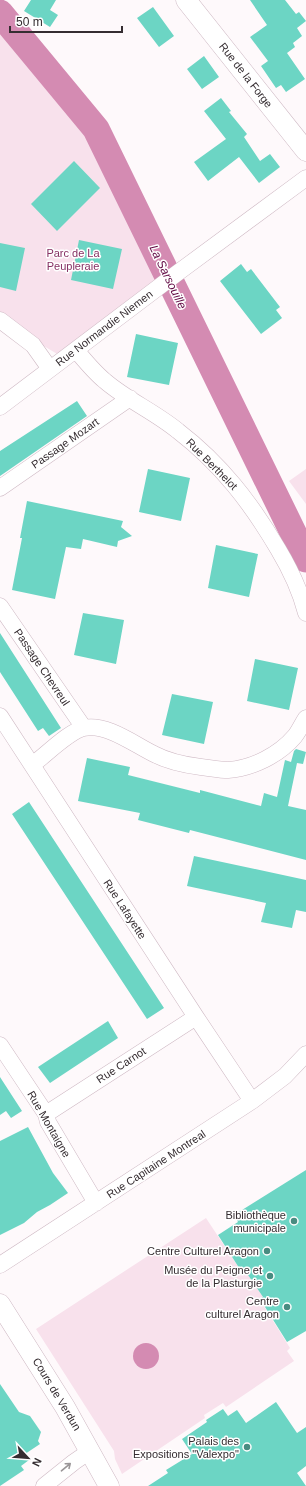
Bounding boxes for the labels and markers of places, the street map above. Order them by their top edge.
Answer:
place label: Bibliothèque municipale [225,1209,286,1234]
marker: Bibliothèque municipale [289,1216,299,1226]
place label: Centre Culturel Aragon [147,1245,259,1257]
marker: Centre Culturel Aragon [262,1246,272,1256]
place label: Musée du Peigne et de la Plasturgie [164,1264,262,1289]
marker: Musée du Peigne et de la Plasturgie [265,1271,275,1281]
place label: Centre culturel Aragon [206,1295,279,1320]
marker: Centre culturel Aragon [282,1302,292,1312]
place label: Palais des Expositions "Valexpo" [133,1435,239,1460]
marker: Palais des Expositions "Valexpo" [242,1442,252,1452]

